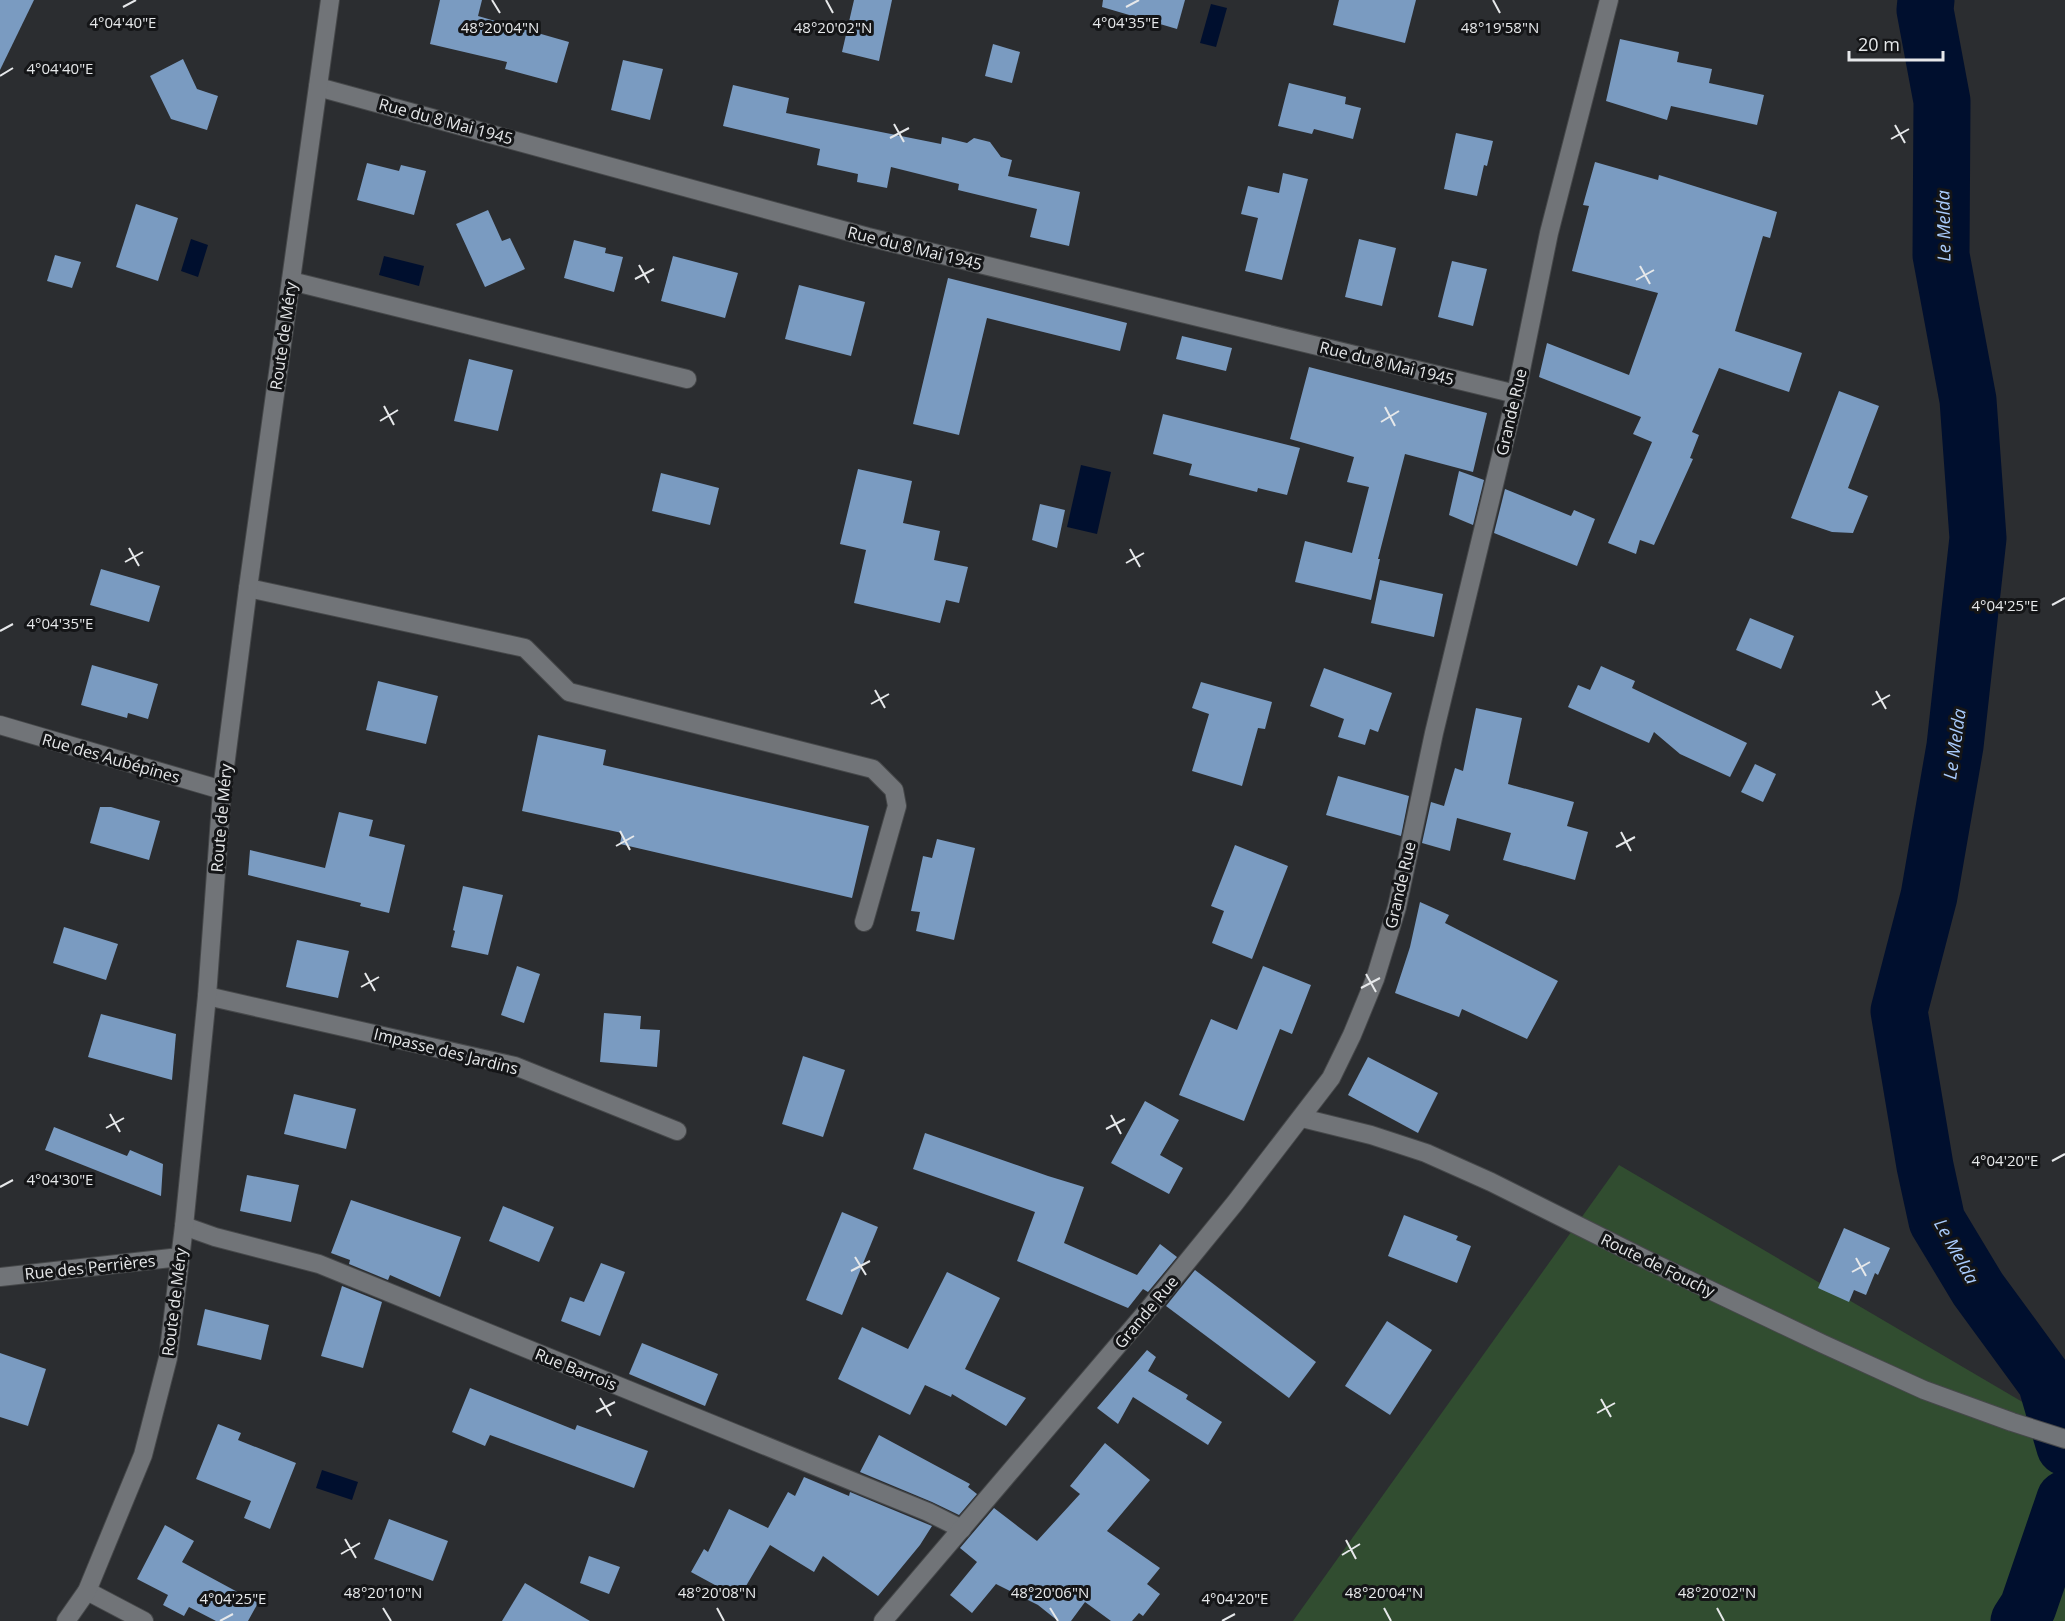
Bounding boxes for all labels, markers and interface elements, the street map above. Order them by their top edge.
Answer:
text: 4°04'40"E [90,12,156,32]
text: 4°04'35"E [1093,12,1159,32]
text: 48°20'04"N [461,17,539,37]
text: 48°20'02"N [794,17,872,37]
text: 48°19'58"N [1461,17,1539,37]
scale bar [1849,24,1944,62]
text: 20 m [1858,32,1900,56]
text: 4°04'40"E [27,58,93,78]
street label: Rue du 8 Mai 1945 [377,93,515,149]
water label: Le Melda [1930,190,1956,262]
street label: Rue du 8 Mai 1945 [845,221,985,275]
street label: Route de Méry [265,280,302,392]
street label: Rue du 8 Mai 1945 [1317,336,1457,390]
street label: Grande Rue [1490,366,1532,458]
text: 4°04'25"E [1972,595,2038,615]
text: 4°04'35"E [27,613,93,633]
water label: Le Melda [1937,707,1971,781]
street label: Rue des Aubépines [40,728,182,788]
street label: Route de Méry [205,762,237,873]
street label: Grande Rue [1379,839,1421,931]
street label: Impasse des Jardins [372,1022,520,1080]
text: 4°04'20"E [1972,1150,2038,1170]
text: 4°04'30"E [27,1169,93,1189]
water label: Le Melda [1929,1214,1985,1288]
street label: Route de Fouchy [1597,1228,1720,1303]
street label: Route de Méry [156,1246,192,1357]
street label: Rue des Perrières [24,1249,156,1285]
street label: Grande Rue [1109,1271,1183,1353]
street label: Rue Barrois [532,1343,620,1395]
text: 48°20'10"N [344,1582,422,1602]
text: 48°20'08"N [678,1582,756,1602]
text: 48°20'06"N [1011,1582,1089,1602]
text: 48°20'04"N [1345,1582,1423,1602]
text: 48°20'02"N [1678,1582,1756,1602]
text: 4°04'25"E [200,1588,266,1608]
text: 4°04'20"E [1202,1588,1268,1608]

